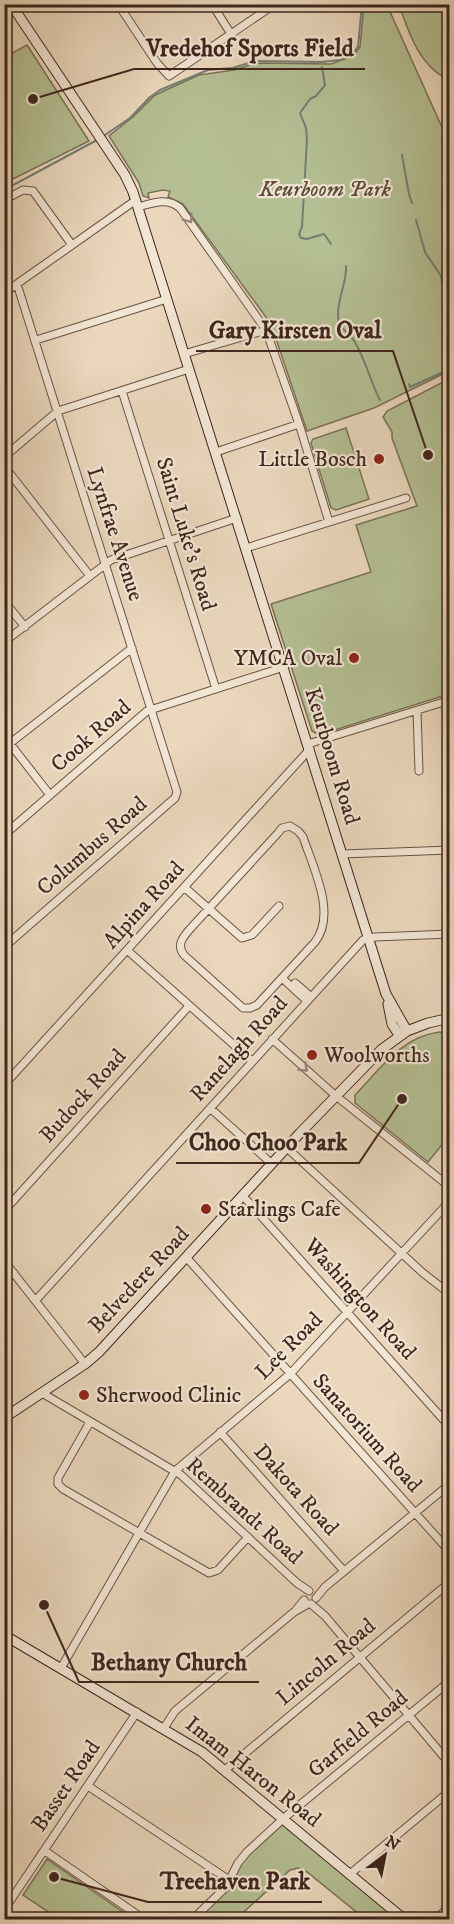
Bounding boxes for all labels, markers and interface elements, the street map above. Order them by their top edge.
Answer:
callout: Vredehof Sports Field [134,27,365,69]
text: Vredehof Sports Field [145,34,355,64]
park label: Keurboom Park [258,176,391,203]
one-way arrow [181,213,192,224]
callout: Gary Kirsten Oval [196,309,393,351]
text: Gary Kirsten Oval [209,316,382,346]
place label: Little Bosch [258,446,367,473]
marker: Little Bosch [372,452,386,466]
street label: Saint Luke's Road [150,454,222,614]
street label: Lynfrae Avenue [81,464,149,604]
place label: YMCA Oval [234,645,342,672]
marker: YMCA Oval [347,651,361,665]
street label: Keurboom Road [298,684,366,828]
street label: Cook Road [45,694,137,778]
street label: Columbus Road [31,791,153,901]
street label: Alpina Road [98,856,190,954]
street label: Ranelagh Road [184,991,294,1107]
place label: Woolworths [323,1042,430,1069]
street label: Budock Road [34,1044,132,1148]
marker: Woolworths [305,1048,319,1062]
one-way arrow [297,1061,308,1072]
callout: Choo Choo Park [176,1121,359,1163]
text: Choo Choo Park [189,1128,348,1158]
place label: Starlings Cafe [218,1196,341,1223]
marker: Starlings Cafe [199,1202,213,1216]
street label: Belvedere Road [83,1221,195,1339]
street label: Washington Road [298,1232,422,1365]
street label: Lee Road [250,1307,328,1385]
street label: Sanatorium Road [307,1368,427,1498]
place label: Sherwood Clinic [96,1382,241,1409]
marker: Sherwood Clinic [77,1388,91,1402]
street label: Dakota Road [248,1439,344,1541]
street label: Rembrandt Road [180,1452,308,1570]
street label: Lincoln Road [271,1613,381,1711]
callout: Bethany Church [79,1640,259,1682]
text: Bethany Church [91,1648,248,1678]
street label: Garfield Road [302,1684,414,1784]
street label: Imam Haron Road [180,1711,326,1833]
street label: Basset Road [26,1735,106,1837]
north arrow [355,1825,415,1885]
text: N [382,1831,403,1855]
callout: Treehaven Park [148,1860,322,1902]
text: Treehaven Park [159,1867,311,1897]

